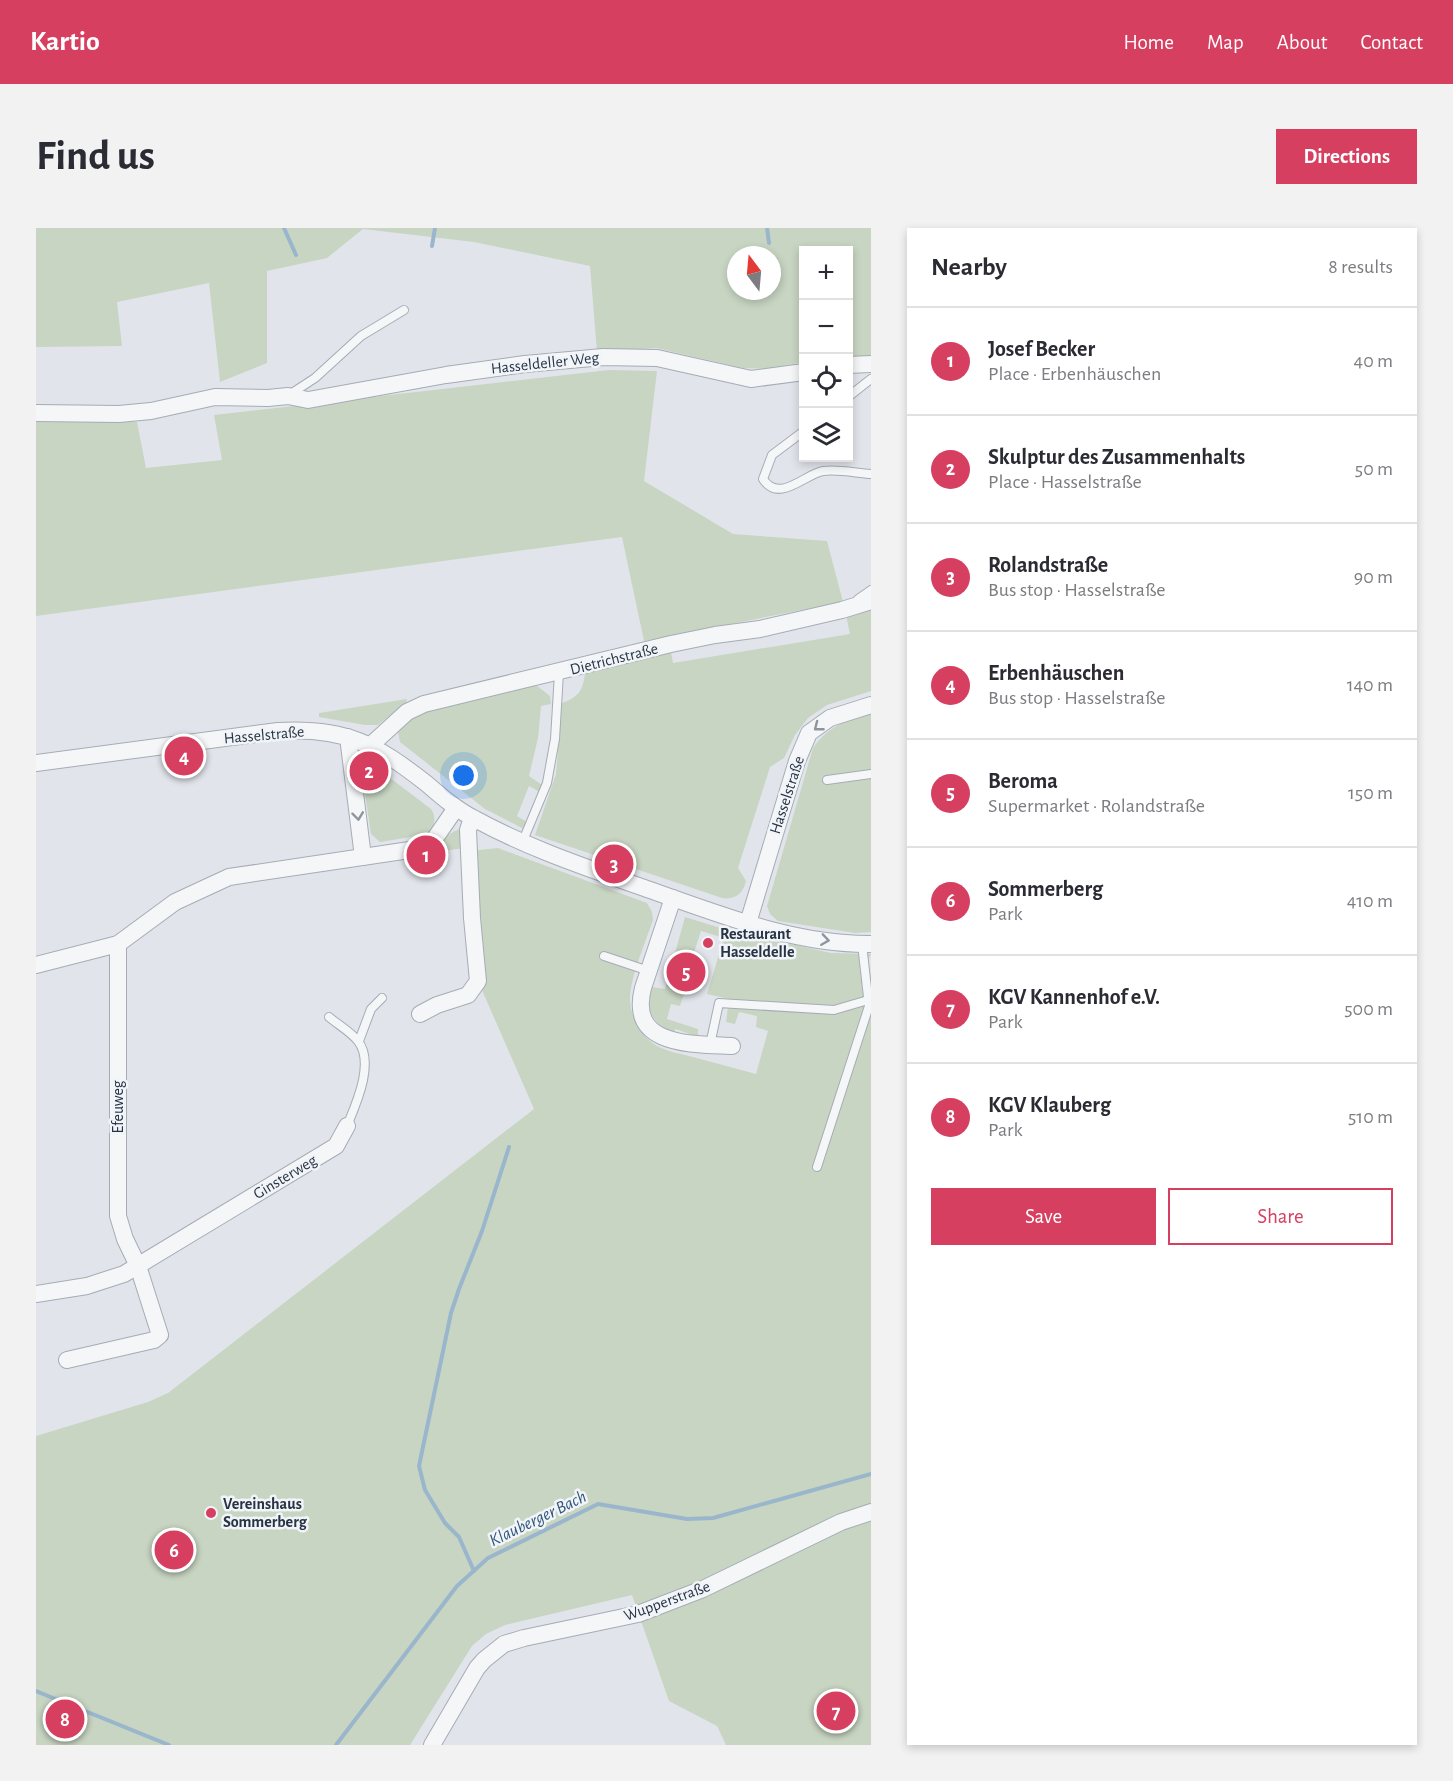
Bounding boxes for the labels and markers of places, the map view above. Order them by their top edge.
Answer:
pin: 4 [164,734,204,778]
pin: 2 [350,748,388,794]
pin: 1 [406,832,446,878]
pin: 3 [594,842,634,886]
place label: Restaurant Hasseldelle [720,926,795,960]
marker: Restaurant Hasseldelle [701,936,715,950]
pin: 5 [666,950,706,994]
place label: Vereinshaus Sommerberg [223,1496,308,1530]
marker: Vereinshaus Sommerberg [204,1506,218,1520]
pin: 6 [154,1528,194,1572]
pin: 7 [816,1688,856,1734]
pin: 8 [45,1696,84,1742]

